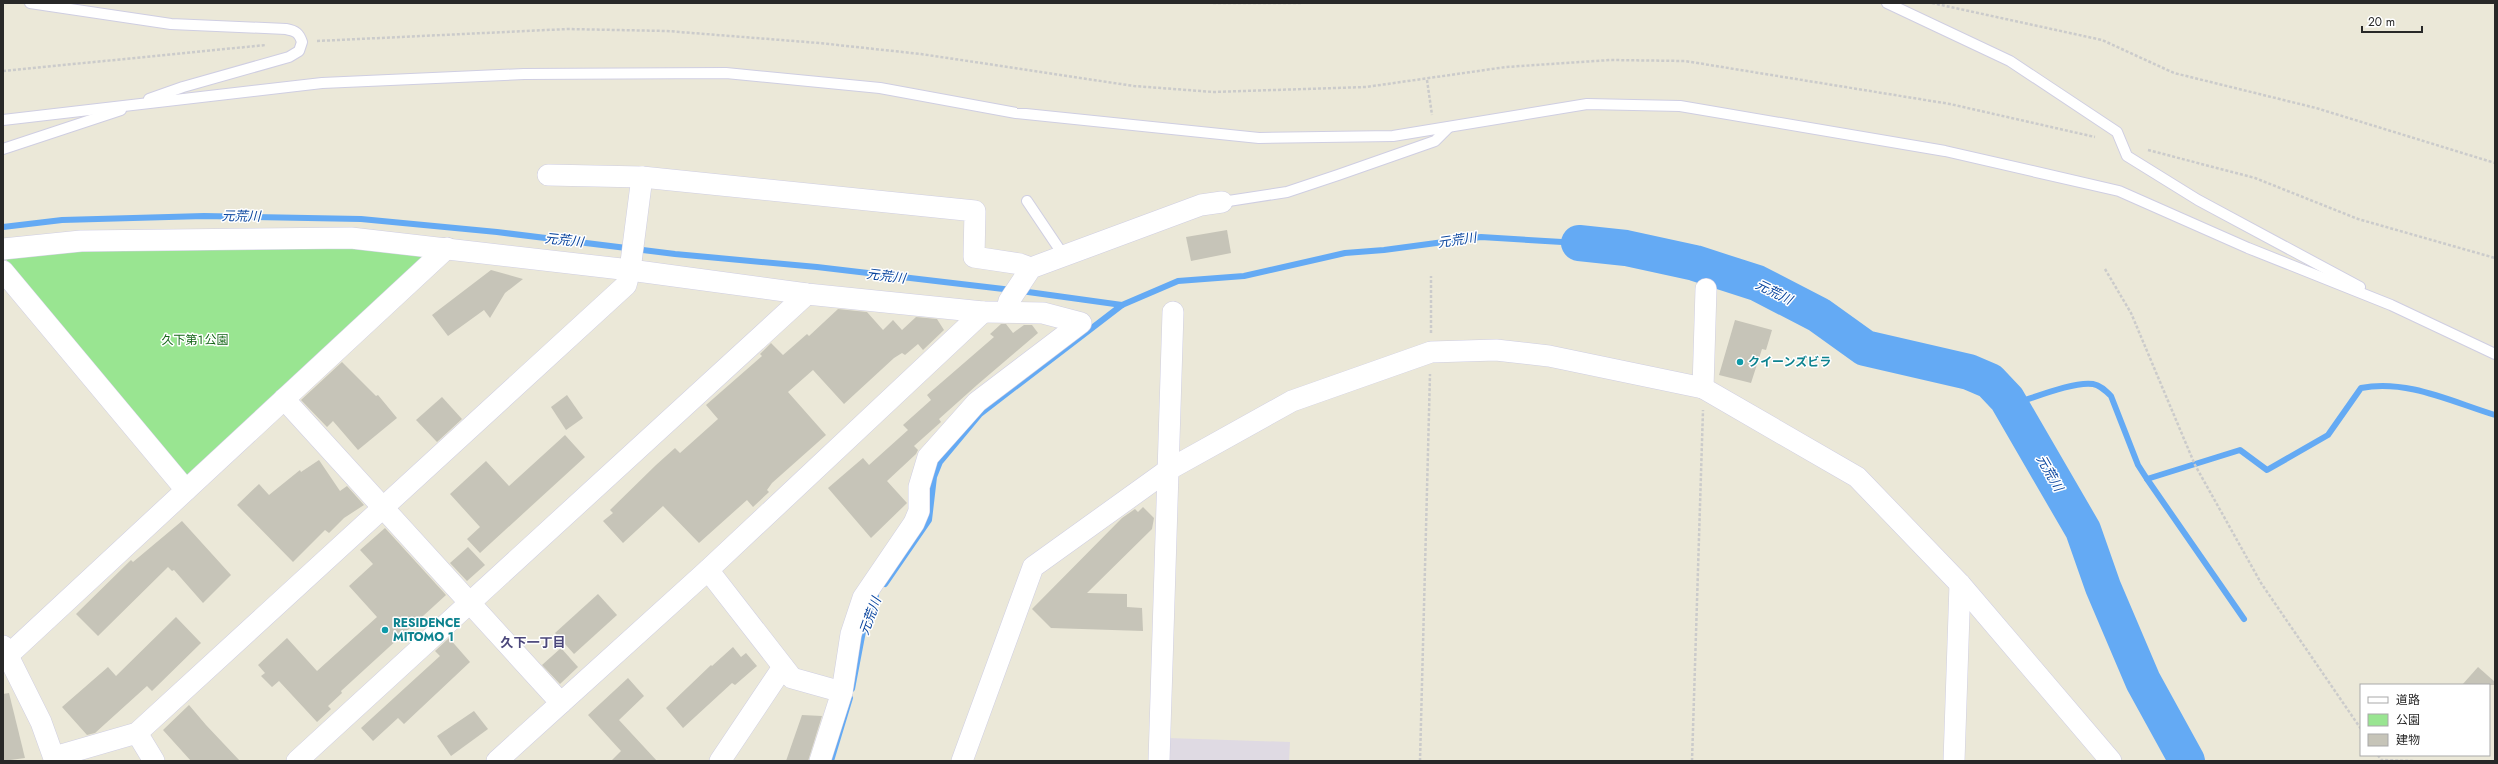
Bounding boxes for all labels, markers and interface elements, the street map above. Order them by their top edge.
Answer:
scale bar [2362,8,2422,34]
text: 20 m [2368,13,2395,31]
water label: 元荒川 [221,206,263,226]
water label: 元荒川 [1436,228,1480,252]
water label: 元荒川 [544,229,586,252]
water label: 元荒川 [865,264,908,288]
water label: 元荒川 [1752,275,1797,310]
park label: 久下第１公園 [162,331,228,349]
place label: クイーンズビラ [1748,353,1831,371]
marker: クイーンズビラ [1735,357,1745,367]
water label: 元荒川 [2032,451,2069,496]
water label: 元荒川 [854,593,886,638]
place label: RESIDENCE MITOMO 1 [393,614,461,646]
marker: RESIDENCE MITOMO 1 [380,625,390,635]
district label: 久下一丁目 [500,633,566,652]
legend [2360,684,2490,756]
text: 道路 [2396,691,2420,709]
text: 公園 [2396,711,2420,729]
text: 建物 [2396,731,2420,749]

